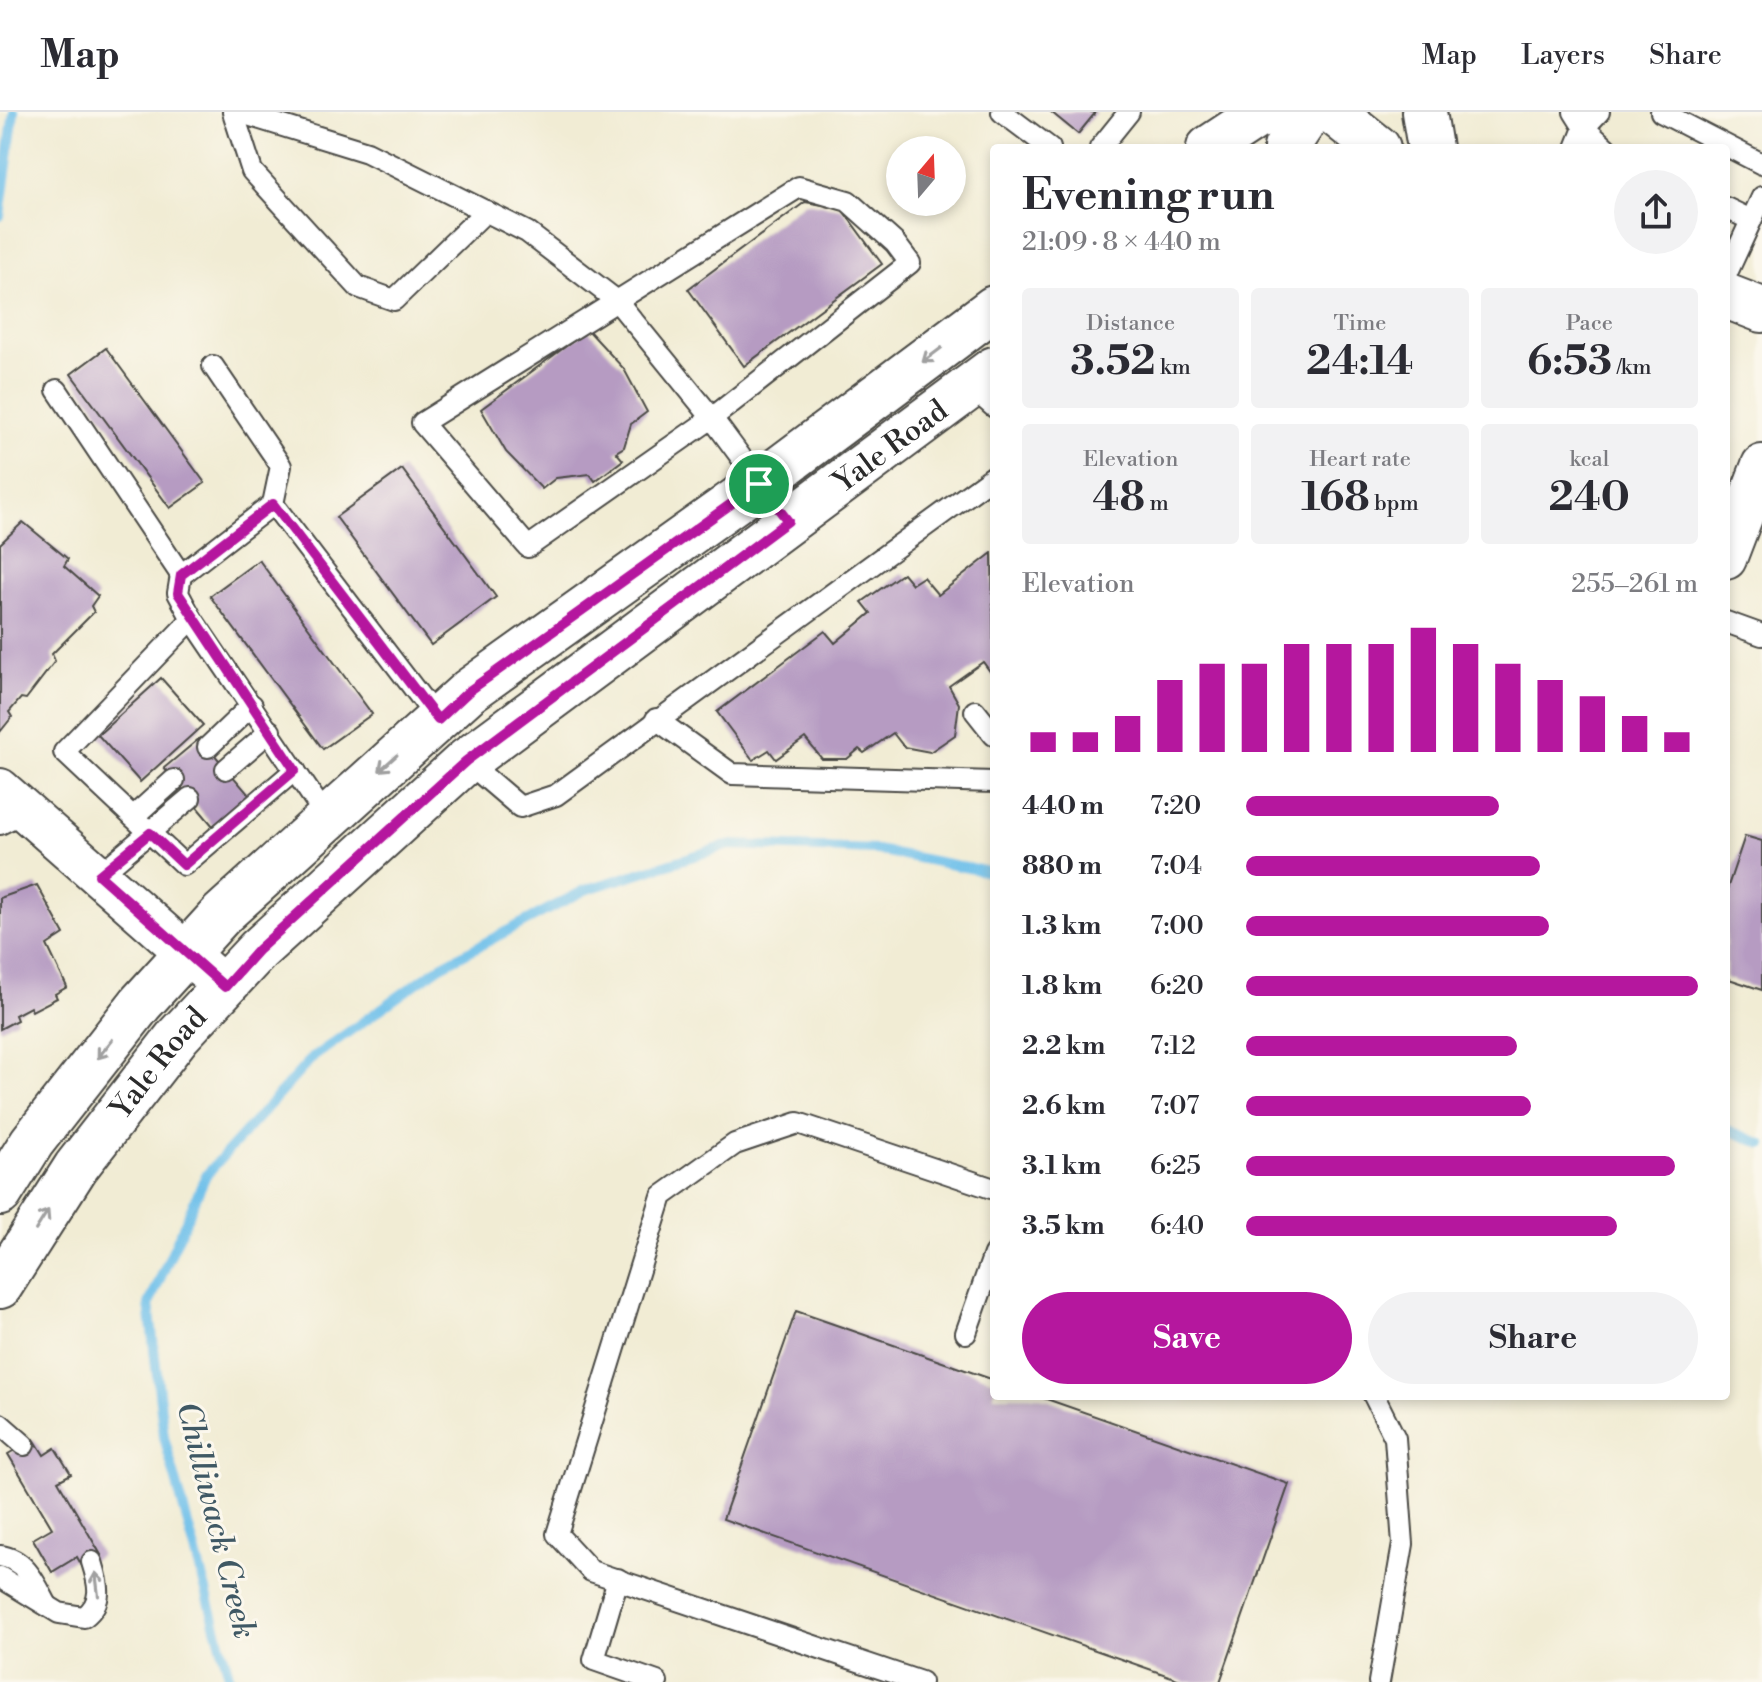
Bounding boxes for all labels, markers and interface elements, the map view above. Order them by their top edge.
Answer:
text: Map [40,32,120,79]
text: Map [1422,38,1477,73]
text: Layers [1521,38,1605,73]
text: Share [1649,38,1722,73]
north arrow [886,136,966,216]
map controls [886,136,966,216]
text: Evening run [1022,168,1275,223]
button: share [1614,170,1698,254]
text: 21:09 · 8 × 440 m [1022,226,1221,258]
text: Distance [1086,310,1175,337]
text: Time [1334,310,1386,337]
text: Pace [1566,310,1613,337]
text: 3.52 [1071,337,1155,387]
text: 24:14 [1306,337,1414,387]
text: 6:53 [1527,337,1612,387]
one-way arrow [921,347,943,363]
text: km [1155,354,1191,381]
text: /km [1612,354,1652,381]
street label: Yale Road [824,392,956,503]
text: Elevation [1083,446,1178,473]
text: Heart rate [1309,446,1411,473]
text: kcal [1569,446,1609,473]
pin [725,450,793,518]
icon: arrive [737,462,781,506]
text: 48 [1093,473,1145,523]
text: 168 [1301,473,1370,523]
text: 240 [1549,473,1630,523]
text: m [1145,490,1169,517]
text: bpm [1370,490,1419,517]
text: Elevation [1022,568,1135,600]
text: 255–261 m [1571,568,1698,600]
one-way arrow [379,754,399,772]
text: 440 m [1022,790,1104,822]
text: 7:20 [1150,790,1201,822]
text: 880 m [1022,850,1102,882]
text: 7:04 [1150,850,1202,882]
text: 1.3 km [1022,910,1101,942]
text: 7:00 [1150,910,1204,942]
text: 1.8 km [1022,970,1102,1002]
text: 6:20 [1150,970,1204,1002]
street label: Yale Road [101,999,215,1129]
text: 2.2 km [1022,1030,1106,1062]
text: 7:12 [1150,1030,1196,1062]
one-way arrow [97,1038,114,1059]
text: 2.6 km [1022,1090,1106,1122]
text: 7:07 [1150,1090,1199,1122]
text: 3.1 km [1022,1150,1101,1182]
text: 6:25 [1150,1150,1201,1182]
one-way arrow [34,1209,50,1232]
text: 3.5 km [1022,1210,1105,1242]
text: 6:40 [1150,1210,1204,1242]
button: Save [1022,1292,1352,1384]
button: Share [1368,1292,1698,1384]
water label: Chilliwack Creek [167,1398,265,1643]
one-way arrow [89,1572,104,1597]

